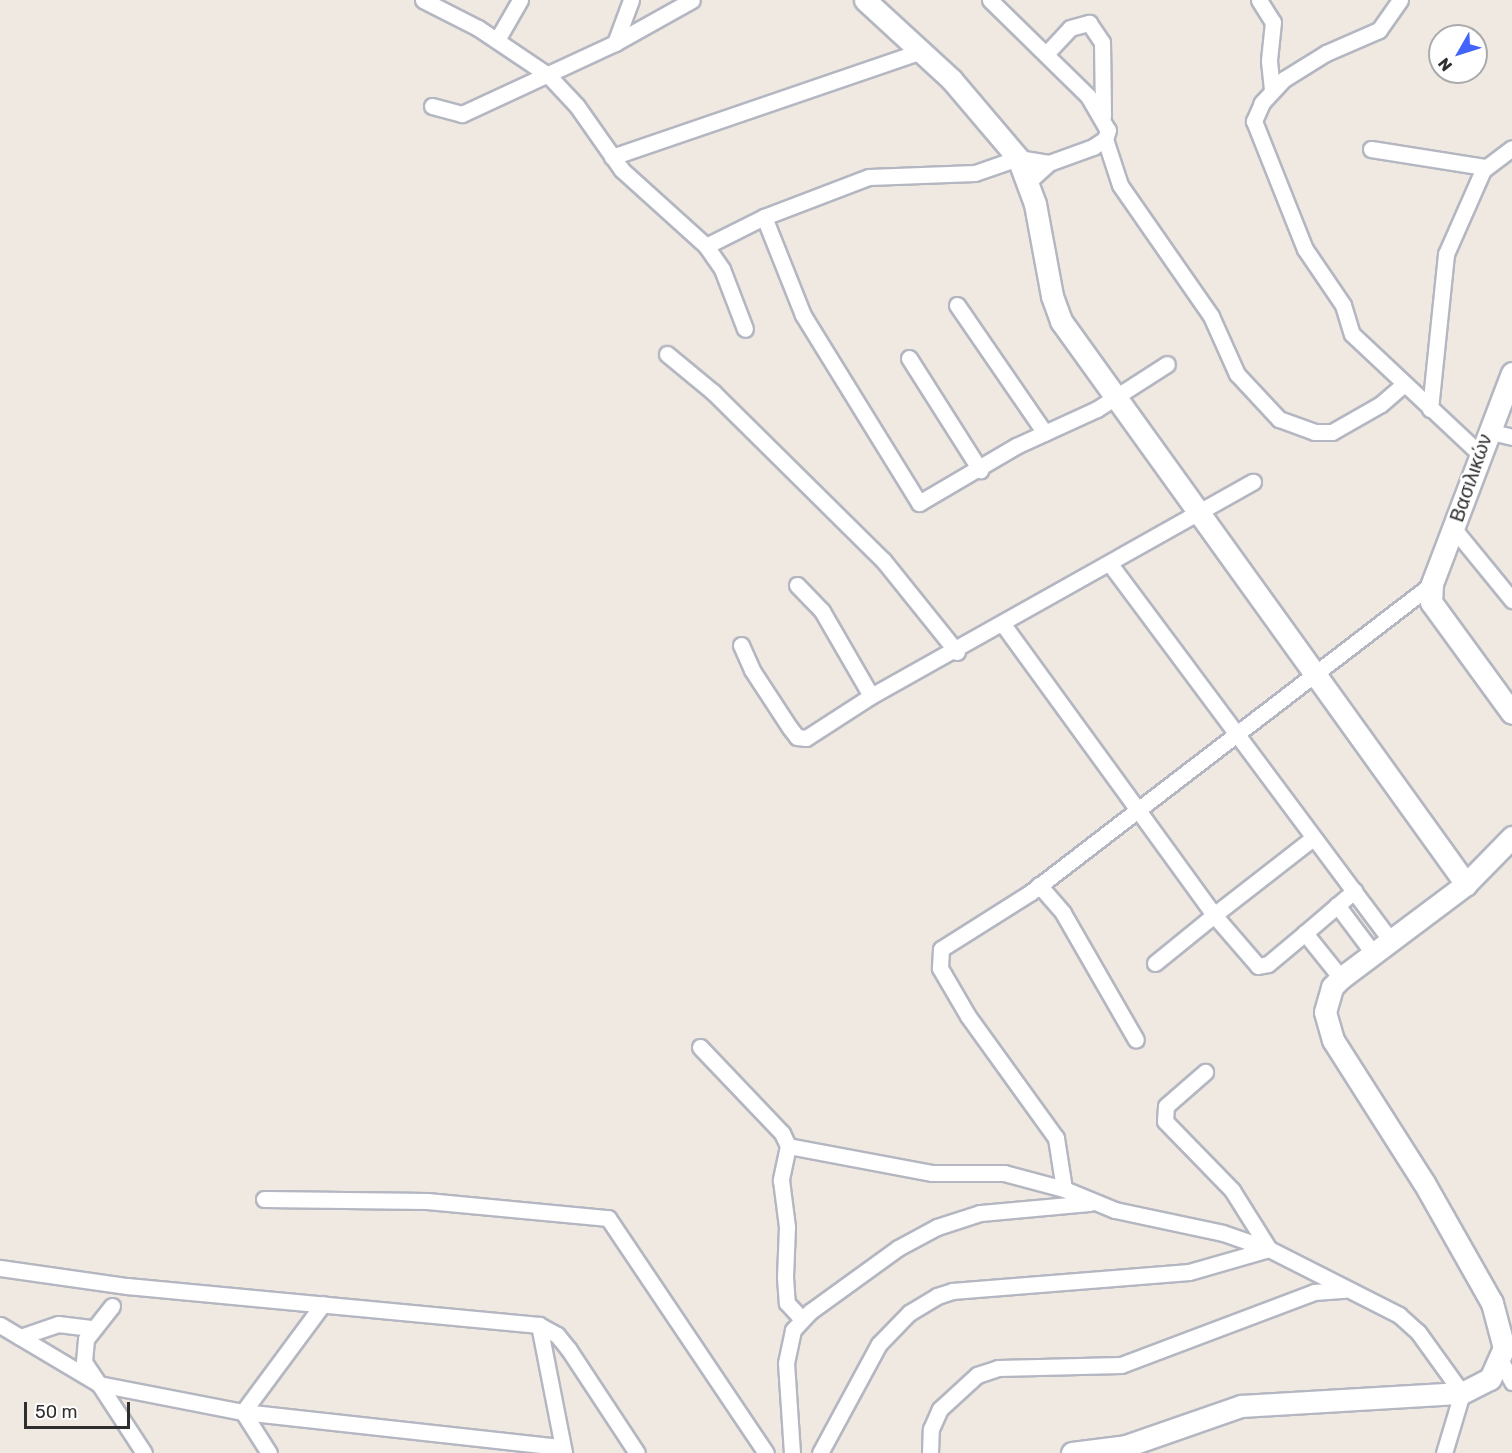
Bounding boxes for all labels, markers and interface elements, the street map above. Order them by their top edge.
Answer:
north arrow [1428,24,1488,84]
text: N [1434,54,1456,75]
street label: Βασιλικών [1445,431,1497,525]
scale bar [27,1390,134,1428]
text: 50 m [35,1401,78,1423]

